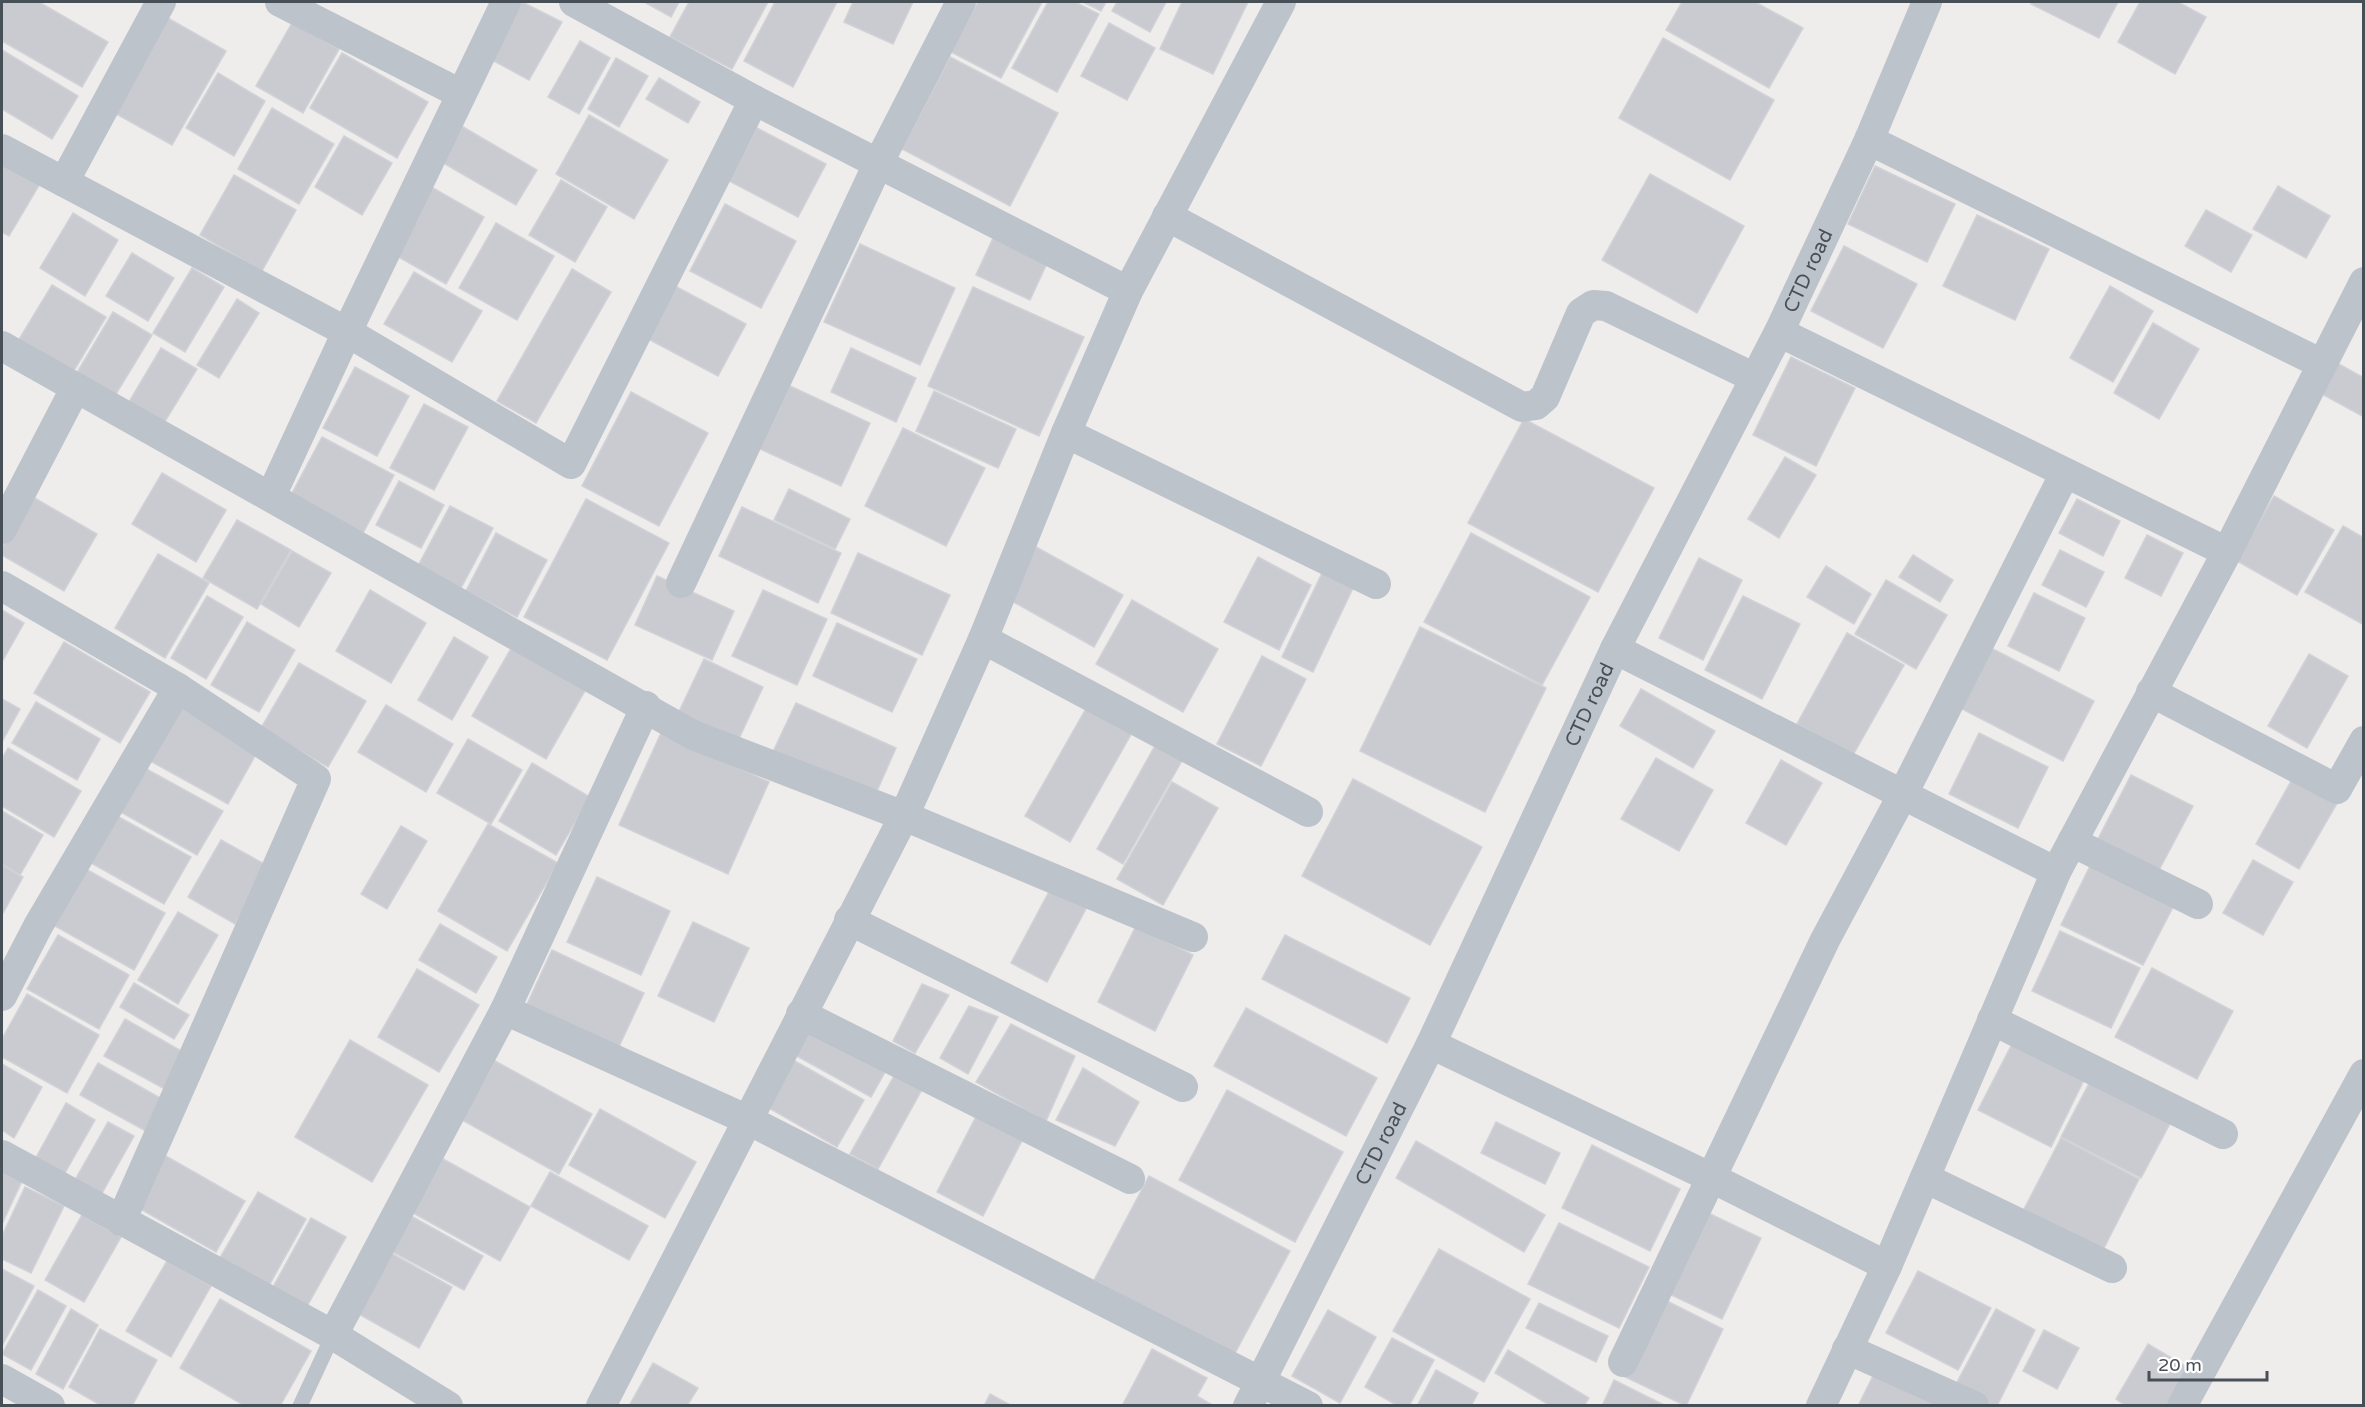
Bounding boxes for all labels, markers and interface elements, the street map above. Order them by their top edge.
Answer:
street label: CTD road [1779,225,1839,317]
street label: CTD road [1560,659,1620,751]
street label: CTD road [1351,1099,1412,1190]
scale bar [2149,1344,2268,1382]
text: 20 m [2158,1354,2202,1376]

